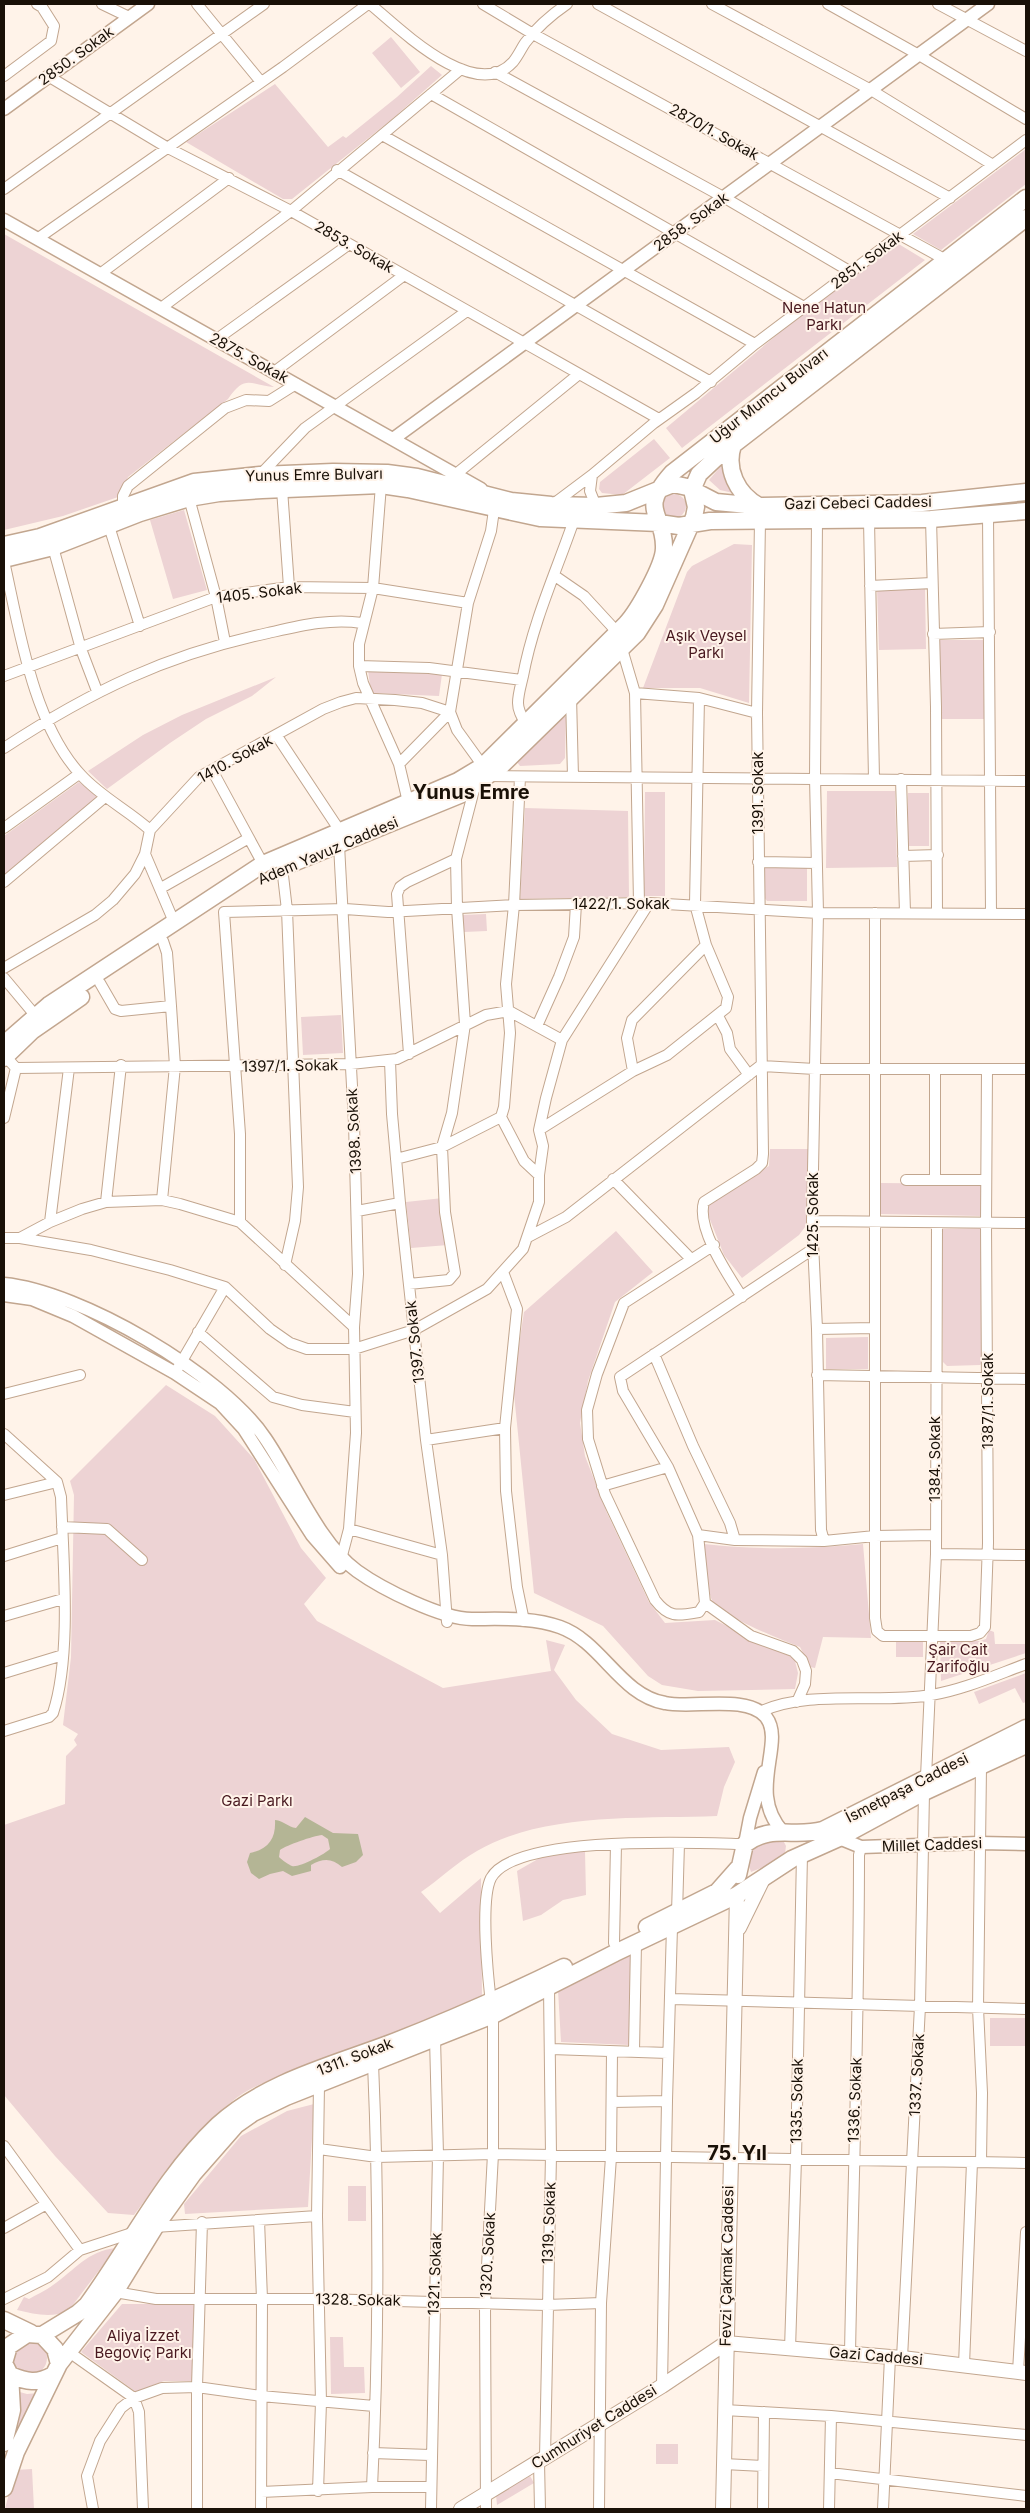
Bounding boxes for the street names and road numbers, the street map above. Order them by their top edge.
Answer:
street label: 2850. Sokak [34,21,118,89]
street label: 2870/1. Sokak [666,99,763,164]
street label: 2858. Sokak [649,187,733,255]
street label: 2853. Sokak [311,216,398,277]
street label: 2851. Sokak [827,226,907,293]
street label: 2875. Sokak [206,328,293,387]
street label: Uğur Mumcu Bulvarı [706,343,832,448]
street label: Yunus Emre Bulvarı [245,464,383,485]
street label: Gazi Cebeci Caddesi [784,492,932,513]
street label: 1405. Sokak [215,578,304,607]
street label: 1410. Sokak [194,730,276,787]
street label: 1391. Sokak [748,751,767,834]
street label: Adem Yavuz Caddesi [255,812,401,889]
street label: 1422/1. Sokak [572,894,671,913]
street label: 1397/1. Sokak [242,1055,339,1076]
street label: 1398. Sokak [342,1087,365,1174]
street label: 1425. Sokak [803,1171,822,1258]
street label: 1397. Sokak [401,1299,428,1384]
street label: 1387/1. Sokak [978,1352,997,1449]
street label: 1384. Sokak [925,1415,944,1502]
street label: İsmetpaşa Caddesi [842,1748,971,1827]
street label: Millet Caddesi [881,1833,982,1856]
street label: 1337. Sokak [905,2032,928,2117]
street label: 1311. Sokak [314,2033,396,2080]
street label: 1336. Sokak [844,2056,866,2143]
street label: 1335. Sokak [786,2057,807,2144]
street label: 1319. Sokak [538,2181,559,2265]
street label: Fevzi Çakmak Caddesi [716,2185,737,2347]
street label: 1320. Sokak [476,2211,499,2298]
street label: 1321. Sokak [424,2232,445,2316]
street label: 1328. Sokak [315,2289,402,2310]
street label: Gazi Caddesi [828,2342,924,2369]
street label: Cumhuriyet Caddesi [528,2380,660,2473]

